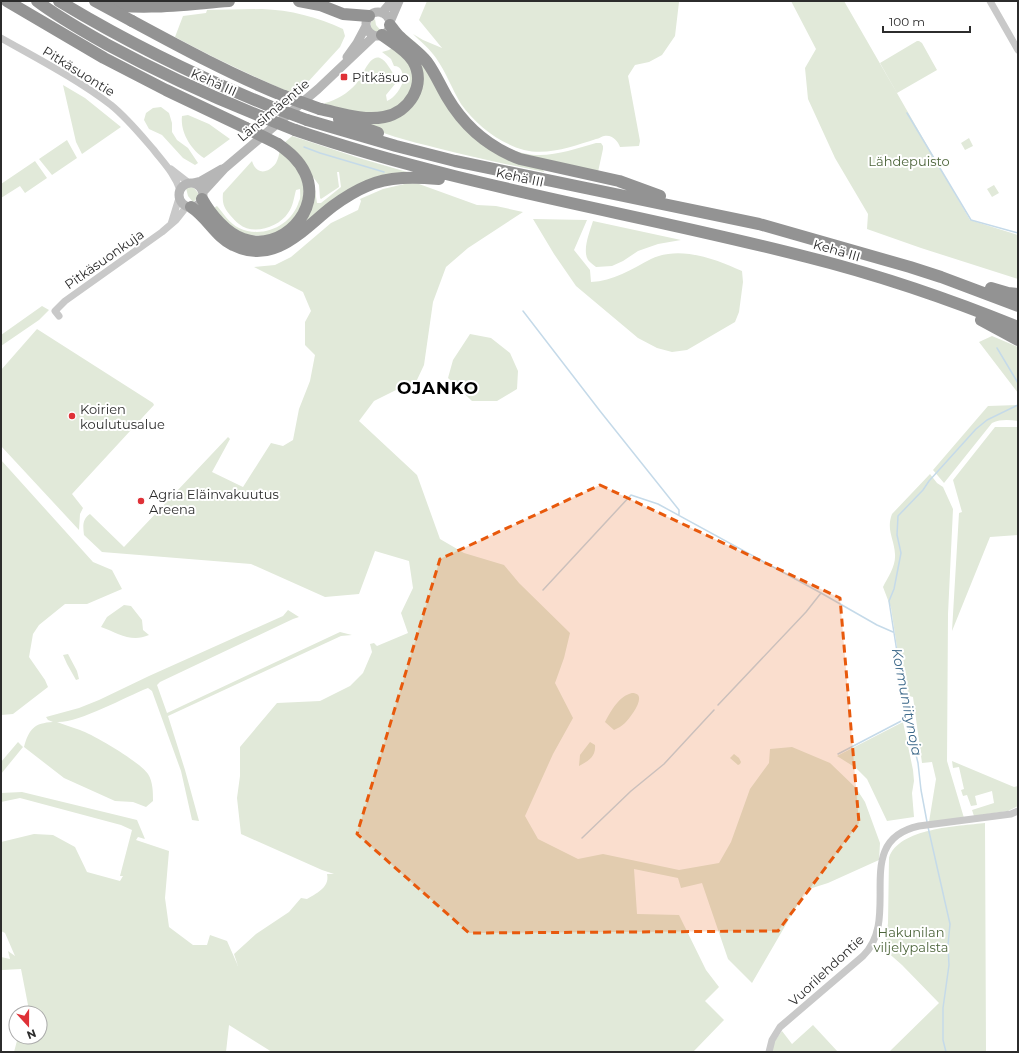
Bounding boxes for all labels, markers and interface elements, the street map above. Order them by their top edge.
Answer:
scale bar [883,8,970,34]
text: 100 m [889,14,925,29]
street label: Pitkäsuontie [40,42,118,100]
street label: Kehä III [189,65,239,99]
place label: Pitkäsuo [352,69,409,85]
marker: Pitkäsuo [339,72,349,82]
street label: Länsimäentie [234,75,312,145]
park label: Lähdepuisto [868,153,950,169]
street label: Kehä III [495,164,545,190]
street label: Pitkäsuonkuja [61,226,147,292]
street label: Kehä III [812,236,862,264]
district label: OJANKO [397,378,479,398]
place label: Koirien koulutusalue [80,401,165,432]
marker: Koirien koulutusalue [67,411,77,421]
place label: Agria Eläinvakuutus Areena [149,486,279,517]
marker: Agria Eläinvakuutus Areena [136,496,146,506]
water label: Kormuniitynoja [888,647,926,757]
park label: Hakunilan viljelypalsta [874,924,948,955]
street label: Vuorilehdontie [785,931,867,1009]
north arrow [8,1005,48,1045]
text: N [25,1026,38,1042]

